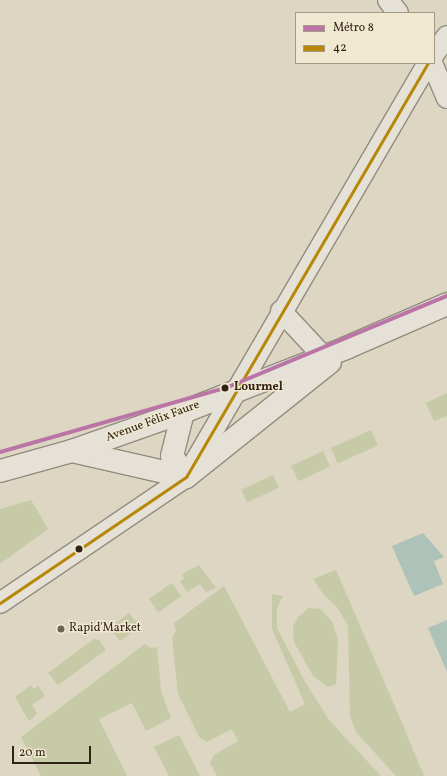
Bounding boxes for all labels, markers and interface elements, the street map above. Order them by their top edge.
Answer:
legend [295,12,435,64]
text: Métro 8 [333,20,374,36]
text: 42 [333,40,347,56]
place label: Lourmel [234,381,283,395]
marker: Lourmel [219,382,231,394]
street label: Avenue Félix Faure [104,398,202,446]
unlabelled marker [74,544,84,554]
place label: Rapid'Market [69,622,141,636]
marker: Rapid'Market [56,624,66,634]
scale bar [14,738,93,764]
text: 20 m [19,745,46,761]

